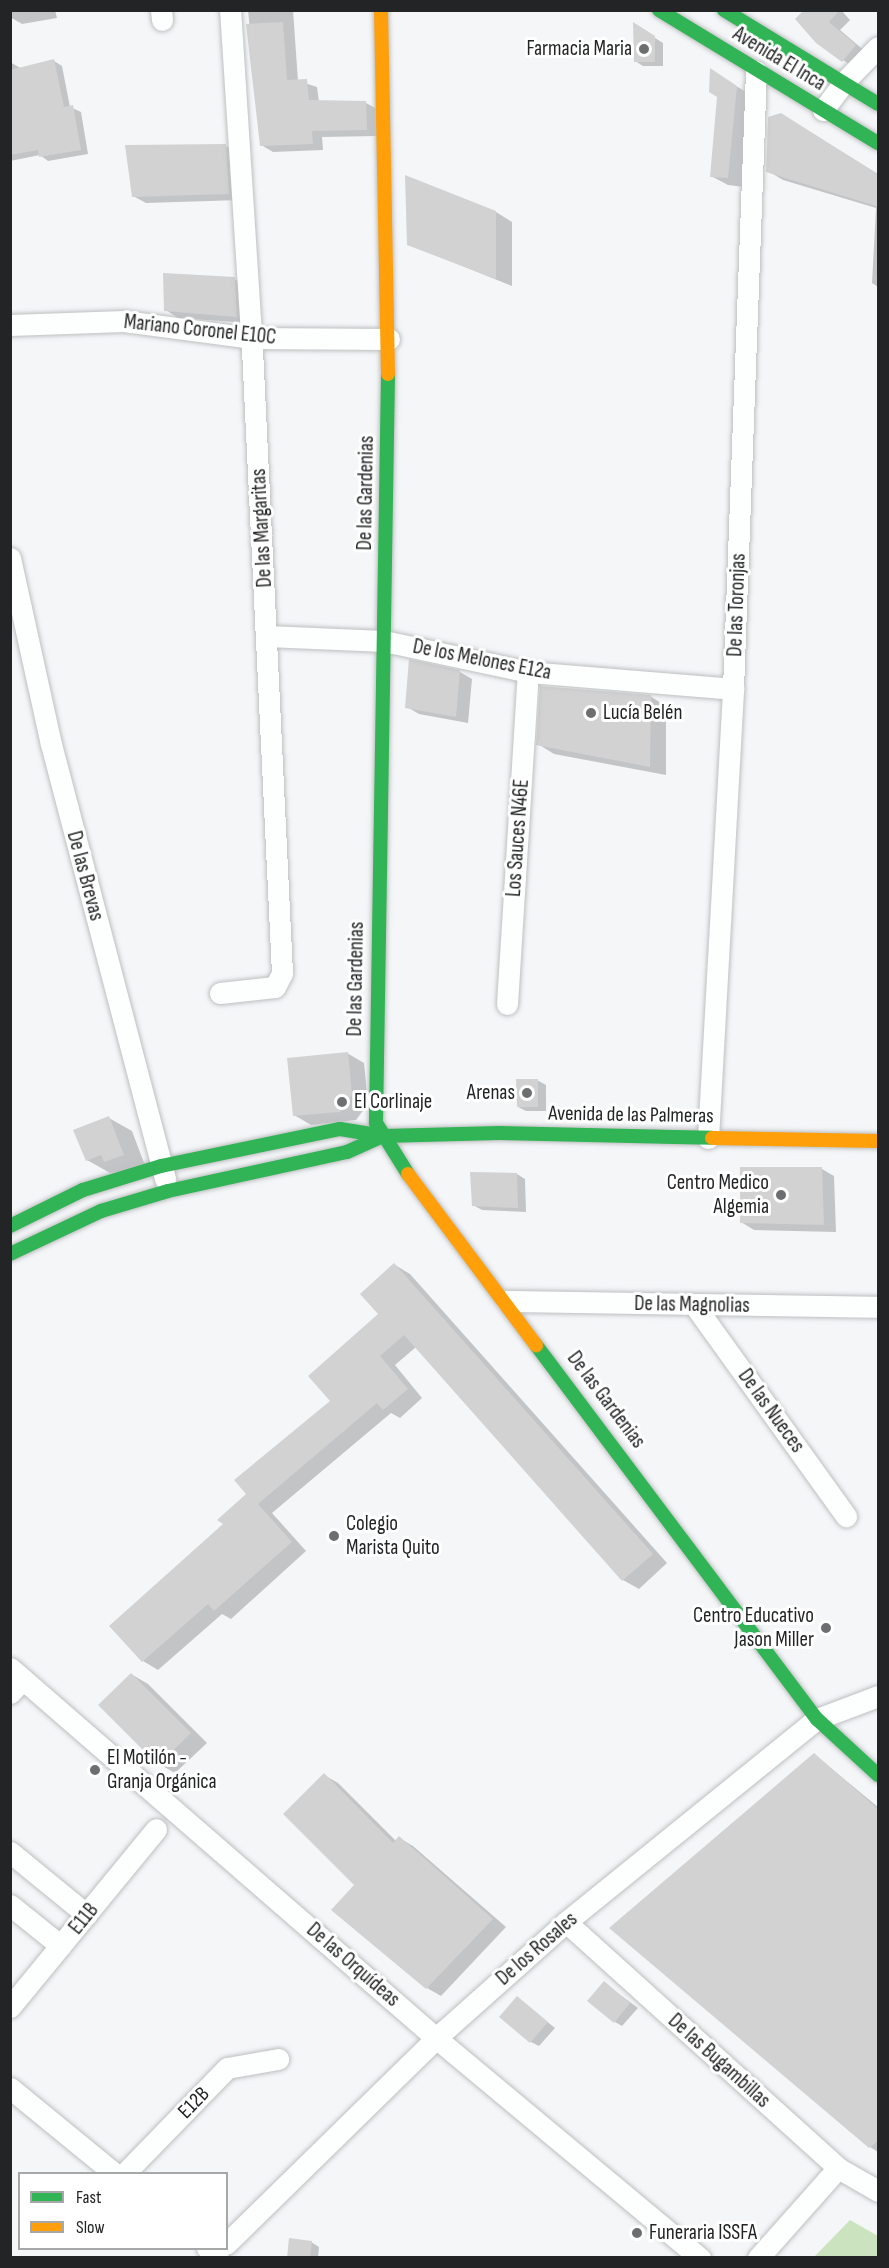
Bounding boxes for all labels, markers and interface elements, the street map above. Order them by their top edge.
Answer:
street label: Avenida El Inca [728,22,830,96]
place label: Farmacia Maria [526,36,632,62]
marker: Farmacia Maria [637,42,651,56]
street label: Mariano Coronel E10C [123,309,277,351]
street label: De las Gardenias [352,435,380,551]
street label: De las Margaritas [246,468,278,588]
street label: De las Toronjas [723,553,751,657]
street label: De los Melones E12a [411,634,553,686]
place label: Lucía Belén [603,700,682,726]
marker: Lucía Belén [584,706,598,720]
street label: Los Sauces N46E [501,778,535,898]
street label: De las Brevas [61,828,109,924]
street label: De las Gardenias [342,921,370,1037]
place label: Arenas [467,1080,515,1106]
marker: Arenas [520,1086,534,1100]
place label: El Corlinaje [354,1089,432,1115]
marker: El Corlinaje [335,1095,349,1109]
street label: Avenida de las Palmeras [548,1101,714,1129]
place label: Centro Medico Algemia [667,1170,769,1220]
marker: Centro Medico Algemia [774,1188,788,1202]
street label: De las Magnolias [634,1291,750,1319]
street label: De las Gardenias [561,1347,651,1453]
street label: De las Nueces [732,1364,810,1458]
place label: Colegio Marista Quito [346,1511,440,1561]
marker: Colegio Marista Quito [327,1529,341,1543]
place label: Centro Educativo Jason Miller [693,1603,814,1653]
marker: Centro Educativo Jason Miller [819,1621,833,1635]
place label: El Motilón - Granja Orgánica [107,1745,217,1795]
marker: El Motilón - Granja Orgánica [88,1763,102,1777]
street label: E11B [64,1898,104,1940]
street label: De los Rosales [491,1907,583,1991]
street label: De las Orquídeas [301,1918,405,2012]
street label: De las Bugambillas [663,2009,775,2113]
street label: E12B [173,2082,215,2124]
legend [18,2172,228,2250]
text: Fast [76,2187,101,2208]
text: Slow [76,2217,105,2238]
place label: Funeraria ISSFA [649,2220,757,2246]
marker: Funeraria ISSFA [630,2226,644,2240]

